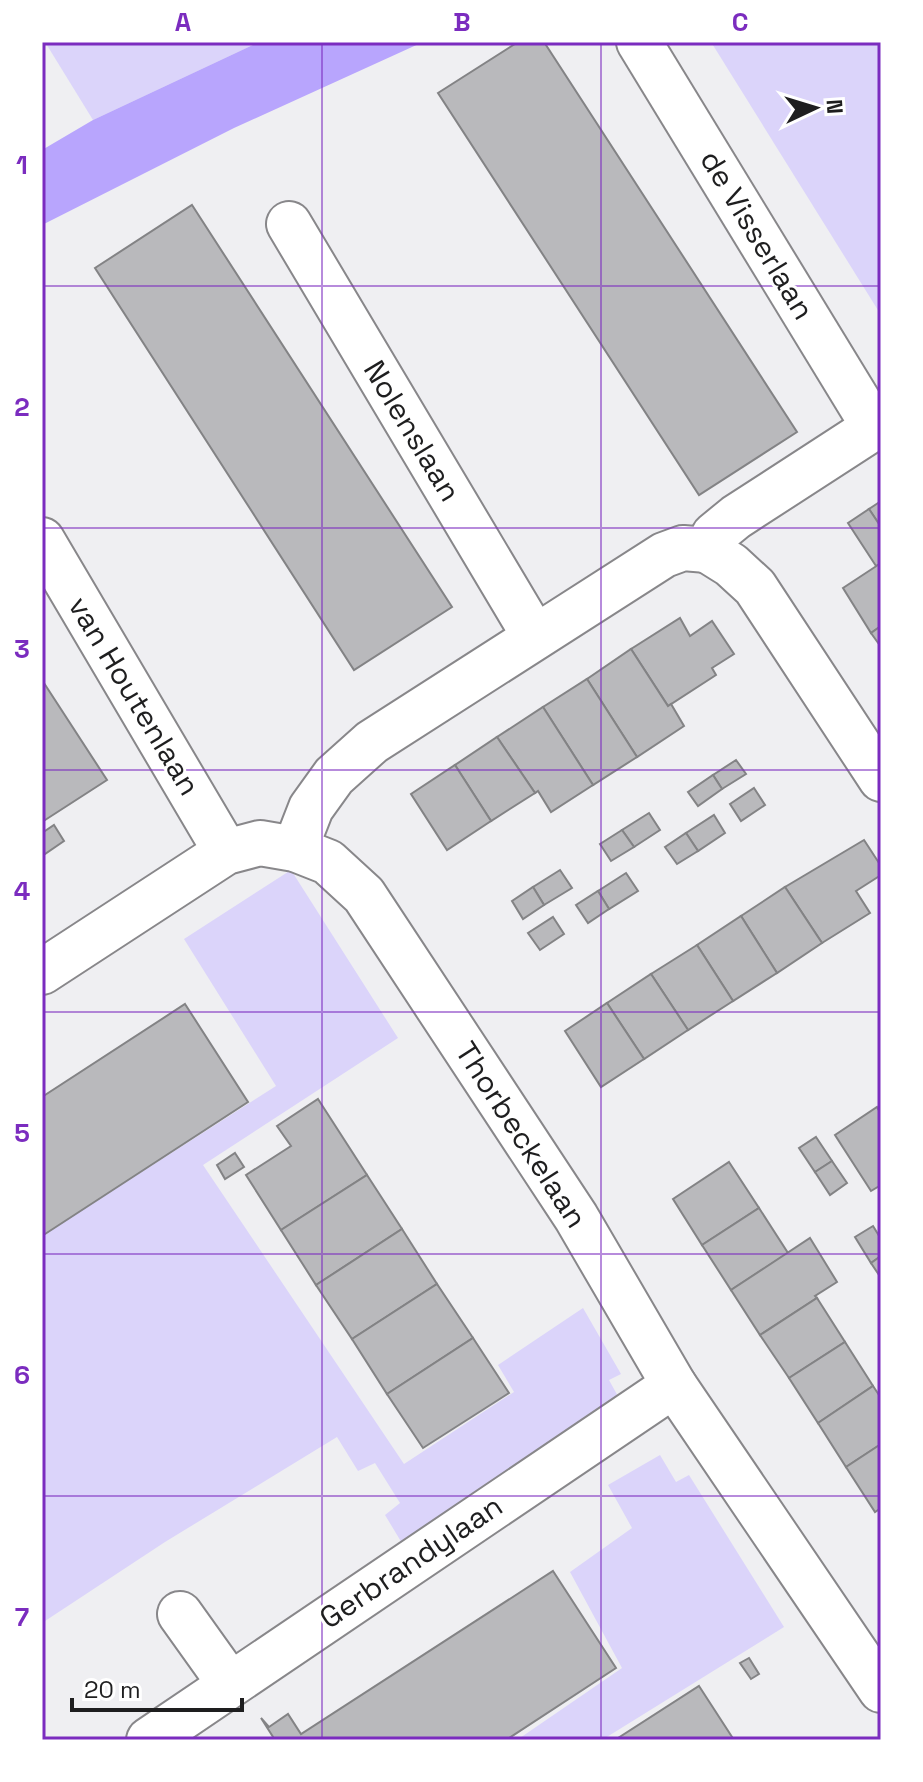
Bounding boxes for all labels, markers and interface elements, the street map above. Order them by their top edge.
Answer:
text: A [175,5,192,39]
text: B [453,5,471,39]
text: C [732,5,748,39]
north arrow [775,68,855,148]
text: N [820,98,849,115]
street label: de Visserlaan [691,143,823,327]
text: 1 [16,148,28,182]
street label: Nolenslaan [355,353,470,509]
text: 2 [14,390,30,424]
street label: van Houtenlaan [60,589,209,802]
text: 3 [14,632,30,666]
text: 4 [14,874,30,908]
street label: Thorbeckelaan [447,1034,596,1235]
text: 5 [14,1116,30,1150]
text: 6 [14,1358,30,1392]
street label: Gerbrandylaan [312,1486,510,1637]
text: 7 [15,1600,29,1634]
scale bar [72,1662,242,1712]
text: 20 m [84,1674,141,1705]

